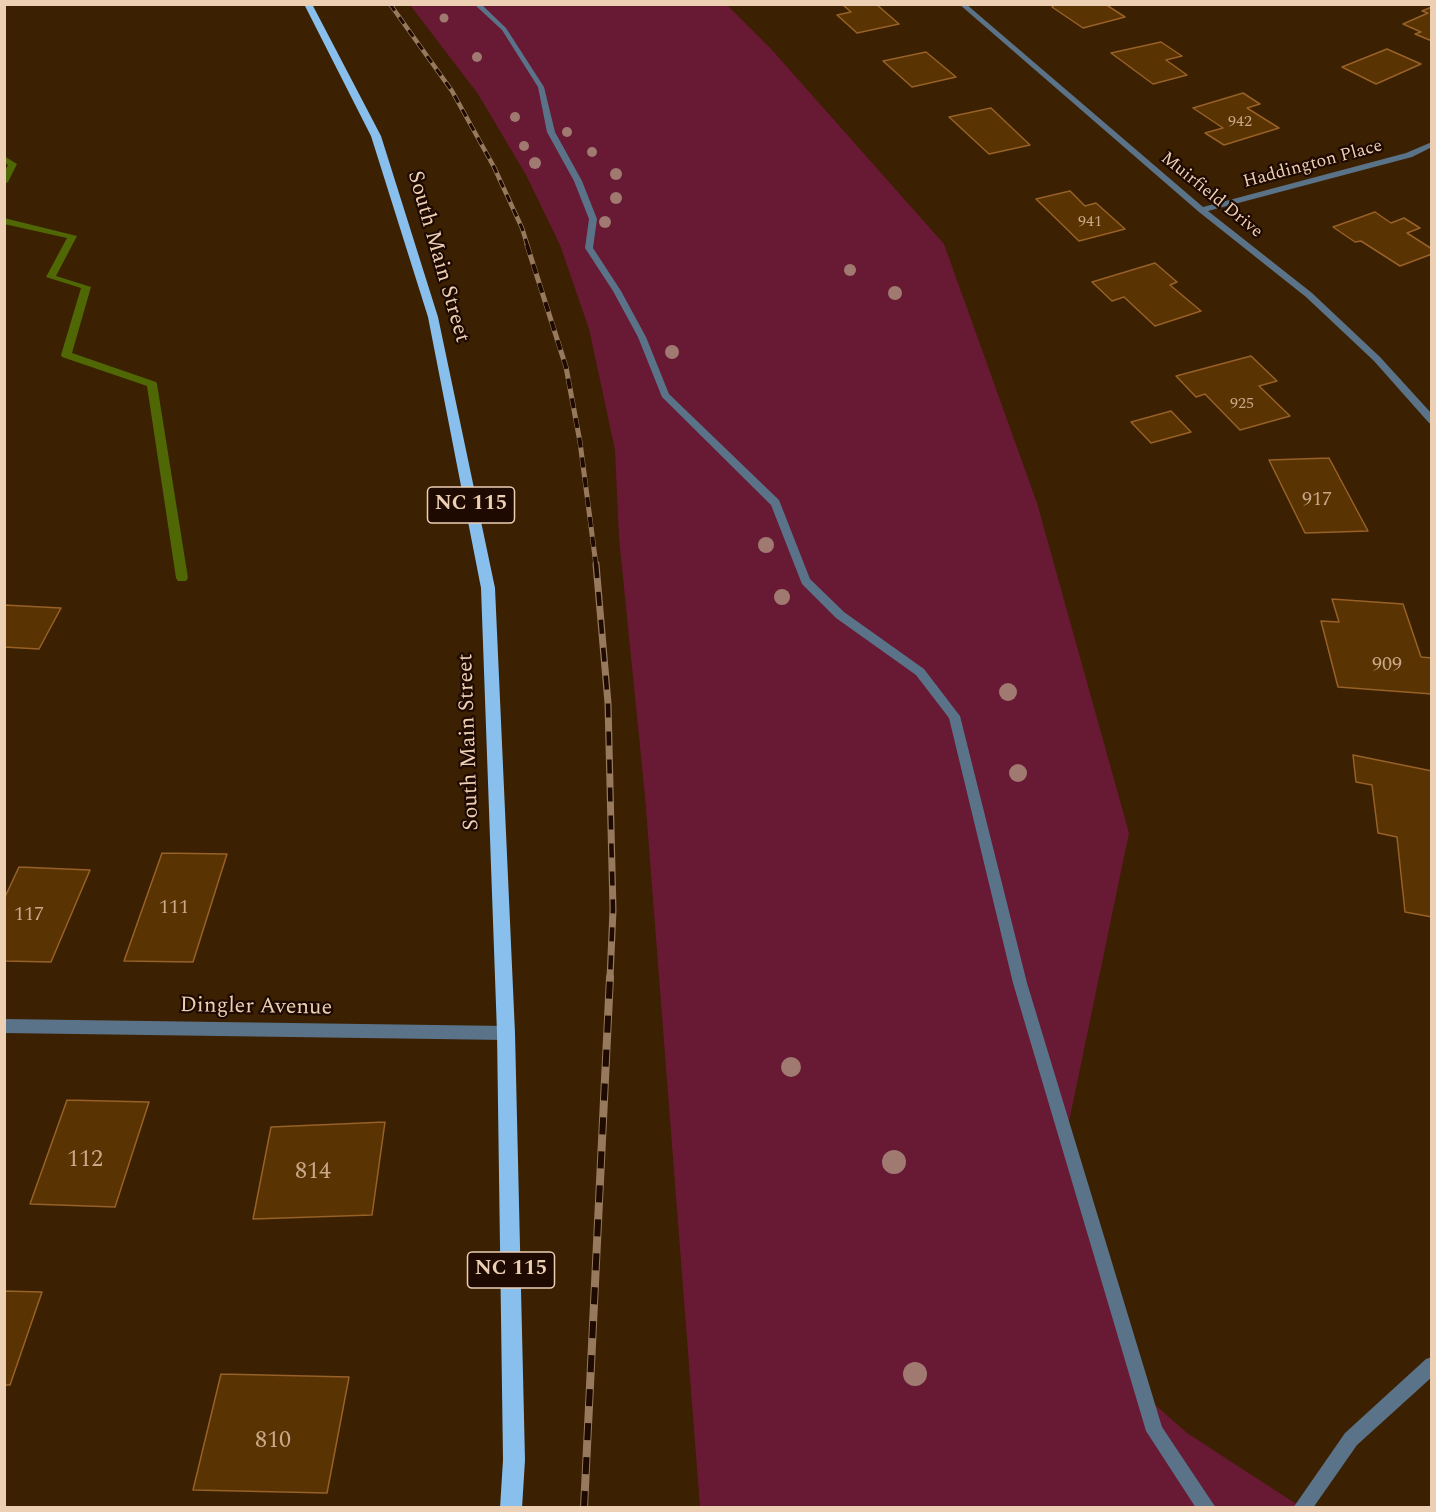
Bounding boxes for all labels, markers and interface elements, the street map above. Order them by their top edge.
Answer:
house number: 942 [1228,113,1252,133]
street label: Haddington Place [1241,136,1385,194]
street label: Muirfield Drive [1156,148,1266,244]
street label: South Main Street [400,168,474,346]
house number: 941 [1078,213,1102,233]
house number: 925 [1230,395,1254,415]
road number: NC 115 [428,487,514,523]
house number: 917 [1302,489,1332,513]
street label: South Main Street [454,653,486,831]
house number: 909 [1372,654,1402,678]
house number: 111 [159,897,189,921]
house number: 117 [14,904,44,928]
street label: Dingler Avenue [180,993,332,1023]
house number: 112 [67,1147,103,1175]
house number: 814 [295,1159,331,1187]
road number: NC 115 [468,1252,554,1288]
house number: 810 [255,1428,291,1456]

